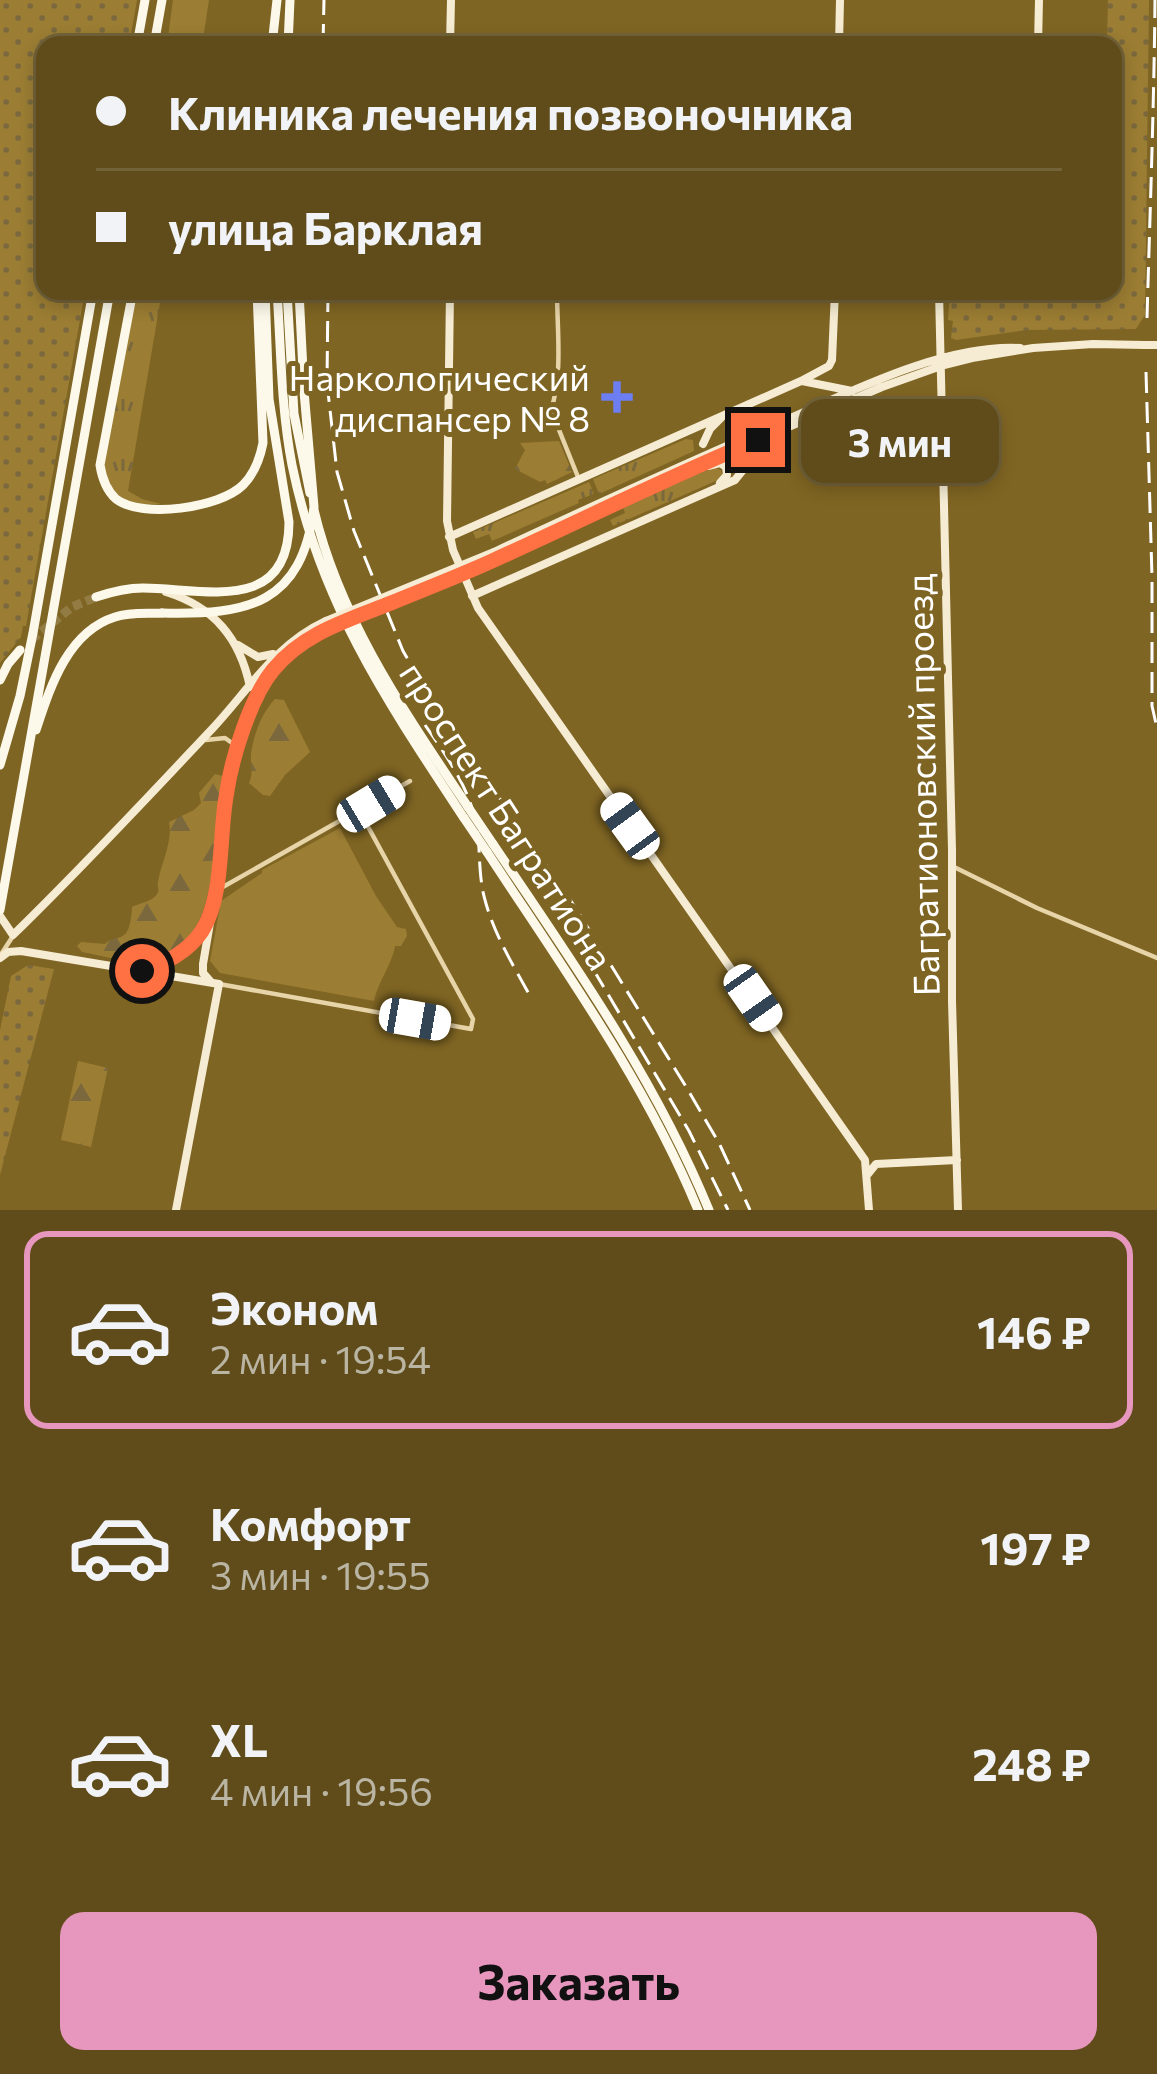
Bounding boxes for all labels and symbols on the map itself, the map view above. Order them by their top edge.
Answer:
place label: Наркологический диспансер № 8 [288,354,590,439]
marker: Наркологический диспансер № 8 [601,381,633,413]
callout: 3 мин [800,398,998,482]
route end [731,413,785,467]
street label: Багратионовский проезд [895,573,947,997]
street label: проспект Багратиона [392,653,624,977]
car [331,770,411,838]
car [594,786,666,866]
route start [115,944,169,998]
car [718,958,788,1038]
car [376,995,454,1043]

